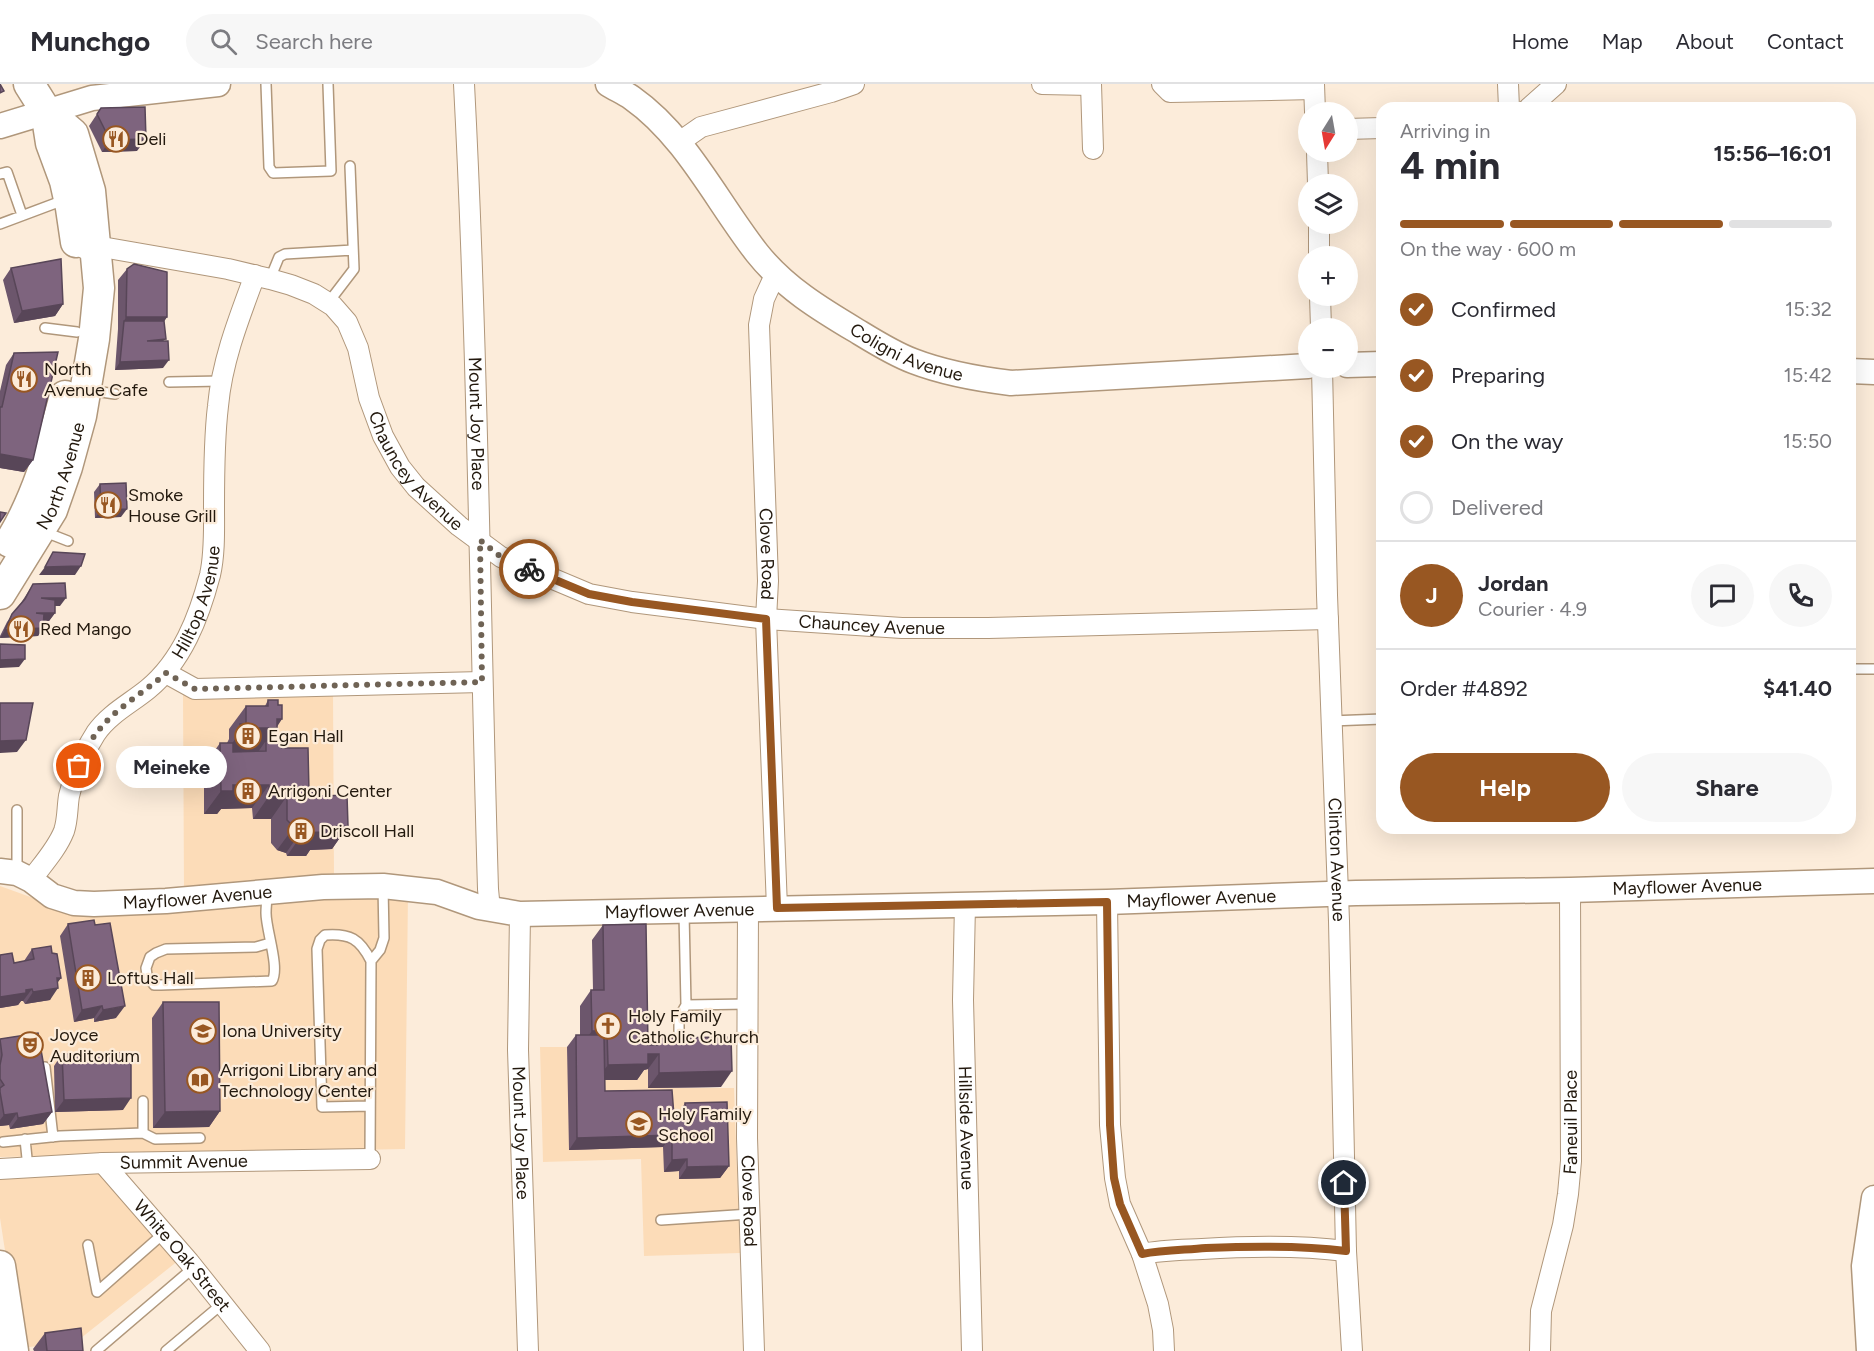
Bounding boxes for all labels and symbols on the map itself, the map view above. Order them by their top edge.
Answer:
north arrow [1298,102,1358,162]
restaurant icon: Deli [101,124,131,154]
place label: Deli [136,128,166,150]
street label: Coligni Avenue [846,318,965,386]
street label: Mount Joy Place [464,357,489,491]
place label: North Avenue Cafe [44,358,148,401]
restaurant icon: North Avenue Cafe [9,364,39,394]
street label: Chauncey Avenue [364,408,468,535]
street label: North Avenue [32,420,90,534]
place label: Smoke House Grill [128,484,217,527]
restaurant icon: Smoke House Grill [93,490,123,520]
street label: Clove Road [754,508,779,601]
courier [499,539,559,599]
street label: Hilltop Avenue [167,545,225,663]
street label: Chauncey Avenue [798,610,945,639]
restaurant icon: Red Mango [6,614,36,644]
place label: Red Mango [40,618,132,640]
building icon: Egan Hall [233,721,263,751]
place label: Egan Hall [268,725,344,747]
pin [53,740,104,791]
callout: Meineke [115,745,226,787]
building icon: Arrigoni Center [233,776,263,806]
place label: Arrigoni Center [268,780,392,802]
street label: Clinton Avenue [1323,798,1350,922]
building icon: Driscoll Hall [286,816,316,846]
place label: Driscoll Hall [320,820,414,842]
street label: Mayflower Avenue [1612,873,1762,900]
street label: Mayflower Avenue [122,881,273,914]
street label: Mayflower Avenue [1126,885,1277,912]
street label: Mayflower Avenue [604,898,755,923]
building icon: Loftus Hall [73,963,103,993]
place label: Loftus Hall [107,967,194,989]
place label: Holy Family Catholic Church [628,1005,759,1048]
church icon: Holy Family Catholic Church [593,1011,623,1041]
school or university icon: Iona University [188,1016,218,1046]
place label: Iona University [222,1020,342,1042]
place label: Joyce Auditorium [50,1024,140,1067]
theatre icon: Joyce Auditorium [15,1030,45,1060]
place label: Arrigoni Library and Technology Center [220,1059,377,1102]
library icon: Arrigoni Library and Technology Center [185,1065,215,1095]
street label: Mount Joy Place [508,1066,534,1200]
street label: Hillside Avenue [954,1066,979,1190]
street label: Faneuil Place [1559,1070,1582,1176]
place label: Holy Family School [658,1103,752,1146]
school or university icon: Holy Family School [624,1109,654,1139]
street label: Summit Avenue [120,1150,248,1174]
street label: Clove Road [737,1155,762,1247]
pin [1318,1157,1369,1208]
street label: White Oak Street [129,1195,235,1316]

